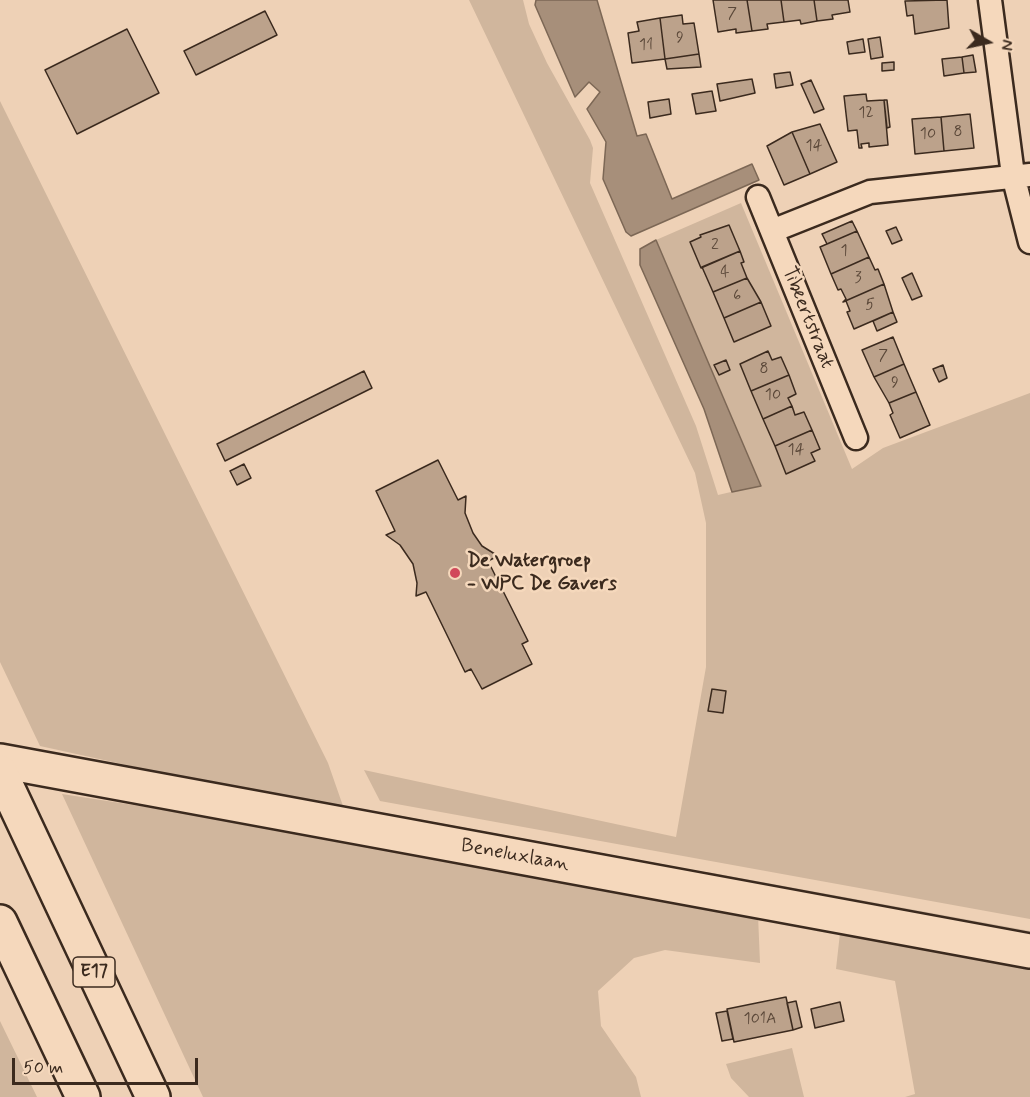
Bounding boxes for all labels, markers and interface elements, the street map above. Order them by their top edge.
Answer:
house number: 7 [727,5,737,25]
north arrow [958,12,1018,72]
house number: 9 [676,29,684,49]
house number: 11 [639,36,653,56]
text: N [995,38,1017,52]
house number: 12 [858,104,874,124]
house number: 8 [953,123,963,143]
house number: 10 [920,125,936,145]
house number: 14 [806,137,822,157]
house number: 2 [711,236,719,256]
house number: 1 [840,242,848,262]
house number: 4 [720,263,730,283]
street label: Tibeertstraat [776,264,838,372]
house number: 3 [854,269,862,289]
house number: 6 [733,287,741,307]
house number: 5 [865,296,875,316]
house number: 7 [878,347,888,367]
house number: 8 [759,360,769,380]
house number: 9 [891,374,899,394]
house number: 10 [765,386,781,406]
house number: 14 [788,441,804,461]
place label: De Watergroep - WPC De Gavers [467,550,617,597]
marker: De Watergroep - WPC De Gavers [448,566,462,580]
street label: Beneluxlaan [459,835,571,877]
road number: E17 [73,957,115,987]
house number: 101A [744,1010,776,1030]
scale bar [15,1046,201,1084]
text: 50 m [23,1056,63,1080]

